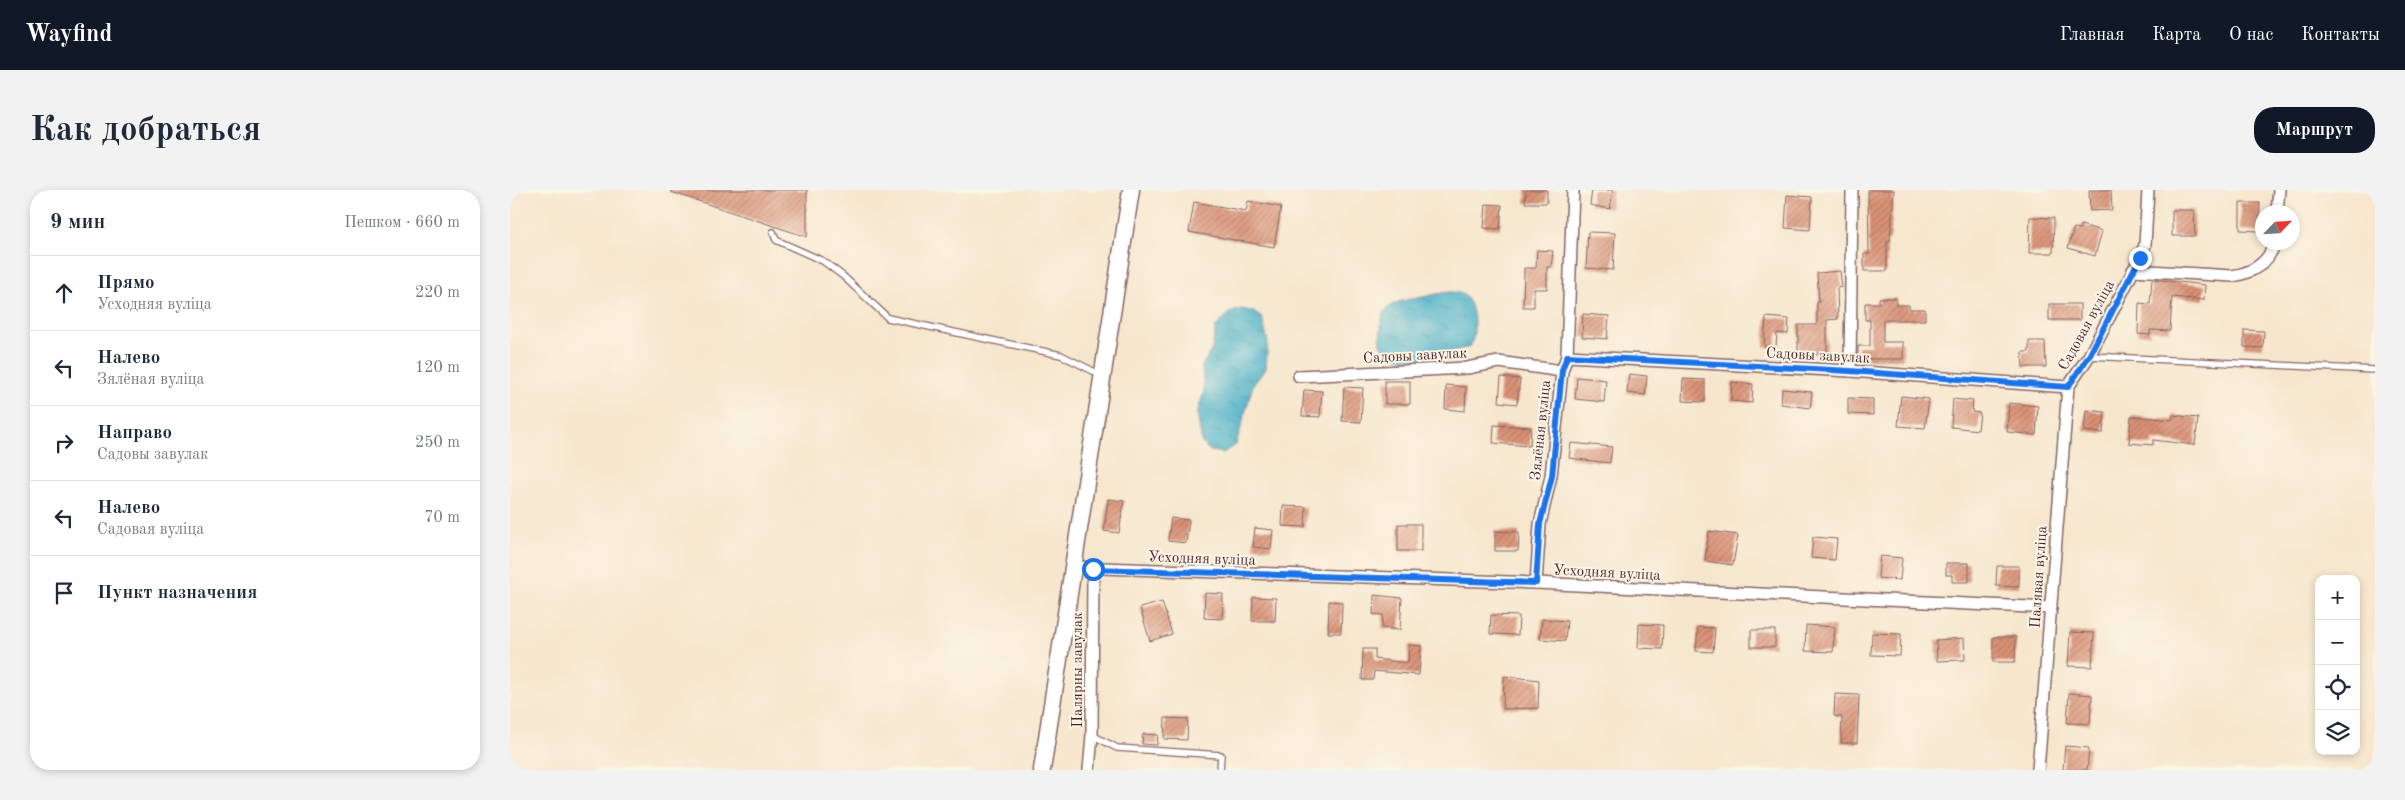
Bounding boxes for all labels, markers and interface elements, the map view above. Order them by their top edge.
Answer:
text: Wayfind [25,23,112,47]
text: Главная [2060,26,2124,44]
text: Карта [2152,26,2201,44]
text: О нас [2229,26,2273,44]
text: Контакты [2301,26,2380,44]
button: Маршрут [2254,107,2375,153]
text: Как добраться [30,113,261,148]
north arrow [2255,205,2300,250]
text: 9 мин [50,212,105,233]
text: Пешком · 660 m [344,215,460,231]
route end [2129,247,2152,270]
text: Прямо [97,274,155,293]
street label: Садовая вуліца [2056,278,2118,373]
icon: ahead [50,279,78,307]
text: 220 m [415,285,460,301]
text: Усходняя вуліца [97,297,212,313]
street label: Садовы завулак [1363,346,1468,367]
street label: Садовы завулак [1765,346,1871,367]
text: Налево [97,349,160,368]
icon: left [50,354,78,382]
text: 120 m [415,360,460,376]
text: Зялёная вуліца [97,372,205,388]
street label: Зялёная вуліца [1529,379,1554,481]
text: Направо [97,424,172,443]
icon: right [50,429,78,457]
text: 250 m [415,435,460,451]
text: Садовы завулак [97,447,208,463]
text: Налево [97,499,160,518]
icon: left [50,504,78,532]
text: 70 m [424,510,460,526]
text: Садовая вуліца [97,522,204,538]
street label: Палявая вуліца [2028,525,2051,629]
street label: Усходняя вуліца [1148,550,1257,569]
route start [1082,558,1105,581]
street label: Усходняя вуліца [1553,563,1662,584]
map controls [2315,575,2360,755]
button: + [2315,575,2360,620]
icon: arrive [50,579,78,607]
text: Пункт назначения [97,584,257,603]
street label: Палярны завулак [1071,612,1086,728]
button: − [2315,620,2360,665]
button: locate [2315,665,2360,710]
button: layers [2315,710,2360,755]

